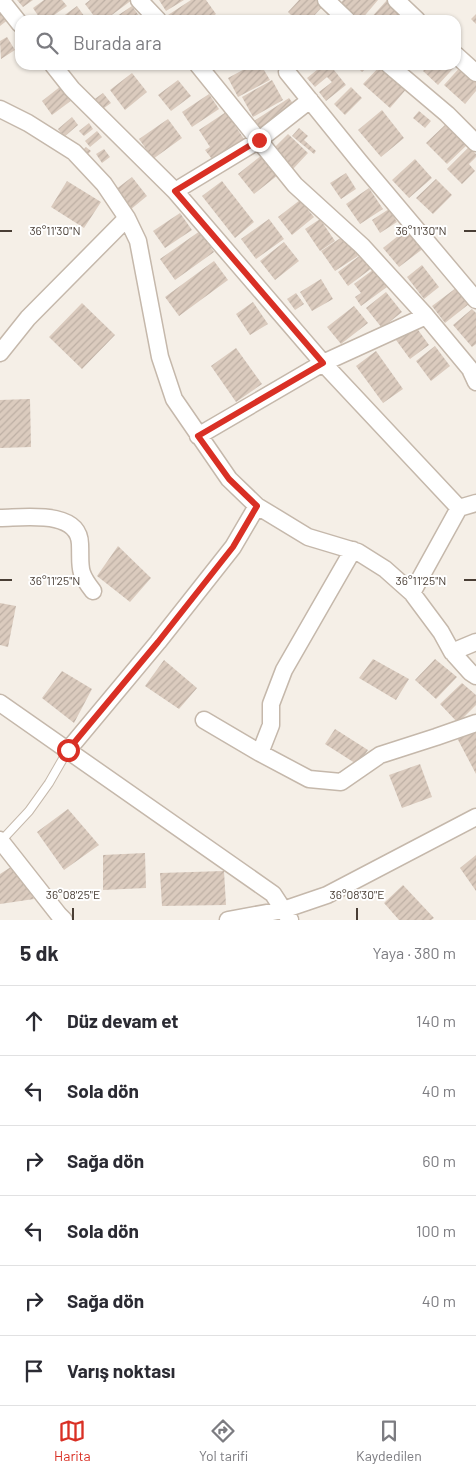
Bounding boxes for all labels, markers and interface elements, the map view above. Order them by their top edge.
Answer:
search box [15,15,461,70]
icon: search [33,29,61,57]
text: Burada ara [73,31,162,54]
route end [248,129,271,152]
text: 36°11'30"N [29,223,81,237]
text: 36°11'30"N [395,223,447,237]
text: 36°11'25"N [30,573,80,587]
text: 36°11'25"N [396,573,446,587]
route start [57,739,80,762]
text: 36°08'25"E [46,887,100,901]
text: 36°08'30"E [330,887,384,901]
text: 5 dk [20,940,59,965]
text: Yaya · 380 m [372,943,456,962]
icon: ahead [20,1007,48,1035]
text: Düz devam et [67,1009,179,1032]
text: 140 m [416,1011,456,1030]
icon: left [20,1077,48,1105]
text: Sola dön [67,1079,139,1102]
text: 40 m [422,1081,456,1100]
icon: right [20,1147,48,1175]
text: Sağa dön [67,1149,144,1172]
text: 60 m [422,1151,456,1170]
icon: left [20,1217,48,1245]
text: Sola dön [67,1219,139,1242]
text: 100 m [416,1221,456,1240]
icon: right [20,1287,48,1315]
text: Sağa dön [67,1289,144,1312]
text: 40 m [422,1291,456,1310]
icon: arrive [20,1357,48,1385]
text: Varış noktası [67,1359,175,1382]
tab: Harita [54,1417,91,1464]
tab: Yol tarifi [199,1417,248,1464]
tab: Kaydedilen [356,1417,422,1464]

